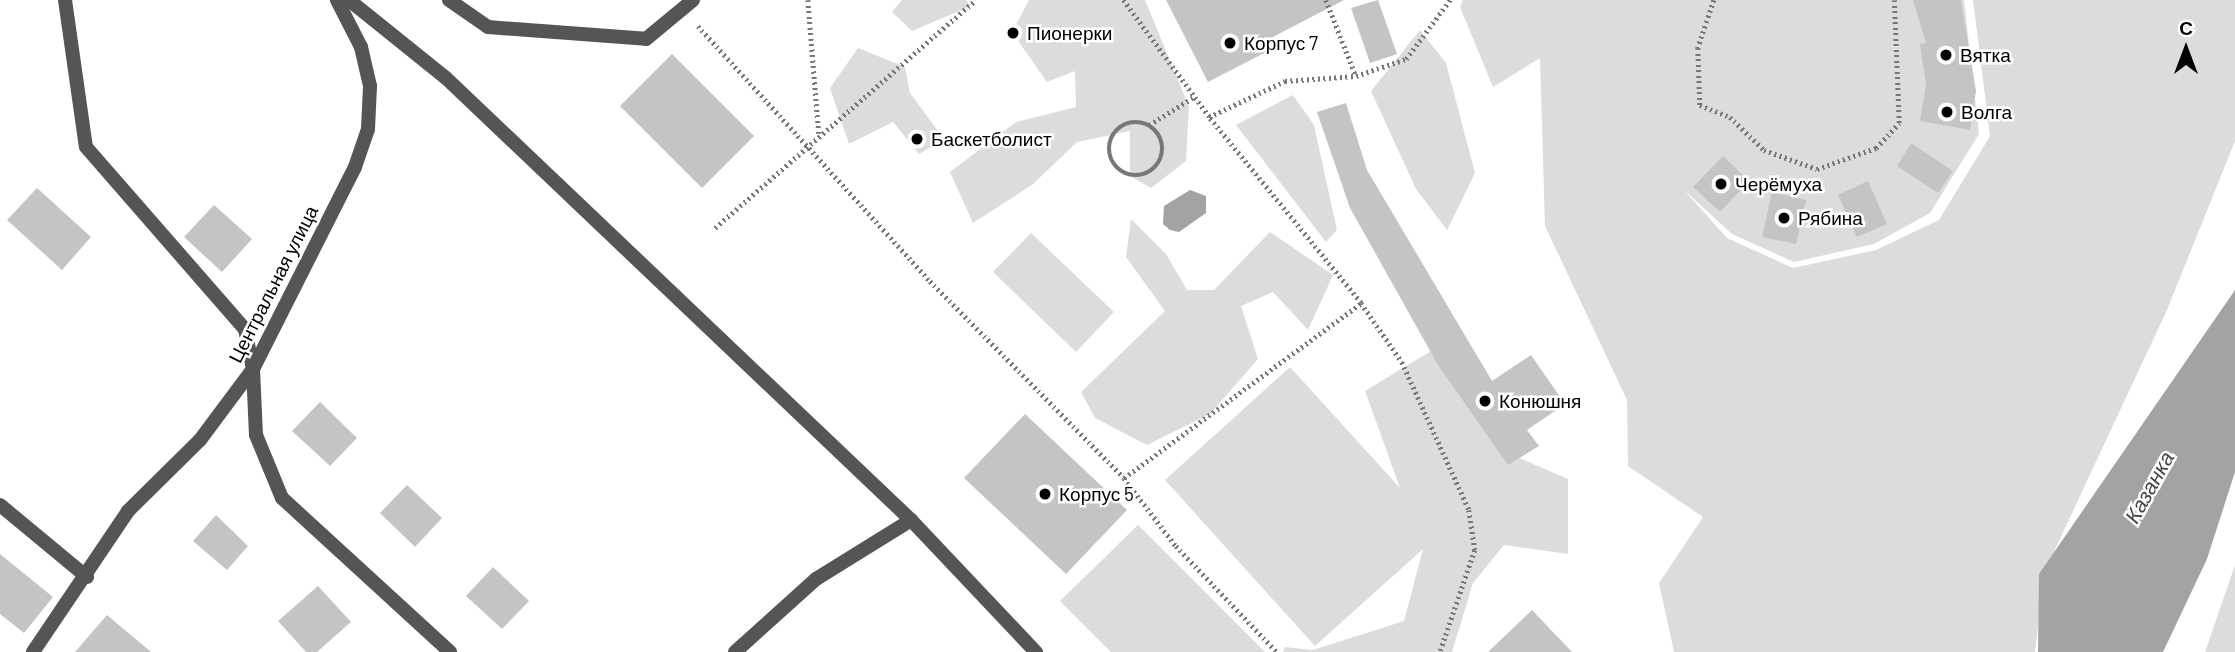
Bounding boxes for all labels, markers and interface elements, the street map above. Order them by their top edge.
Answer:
north arrow [2151,14,2221,84]
text: С [2179,16,2193,39]
place label: Пионерки [1027,22,1112,44]
marker: Пионерки [1005,25,1021,41]
place label: Корпус 7 [1244,32,1318,54]
marker: Корпус 7 [1222,35,1238,51]
place label: Вятка [1960,44,2011,66]
marker: Вятка [1938,47,1954,63]
place label: Волга [1961,101,2012,123]
marker: Волга [1939,104,1955,120]
place label: Баскетболист [931,128,1052,150]
marker: Баскетболист [909,131,925,147]
place label: Черёмуха [1735,173,1822,195]
marker: Черёмуха [1713,176,1729,192]
street label: Центральная улица [224,202,322,366]
place label: Рябина [1798,207,1863,229]
marker: Рябина [1776,210,1792,226]
place label: Конюшня [1499,390,1581,412]
marker: Конюшня [1477,393,1493,409]
water label: Казанка [2119,447,2179,527]
place label: Корпус 5 [1059,483,1134,505]
marker: Корпус 5 [1037,486,1053,502]

